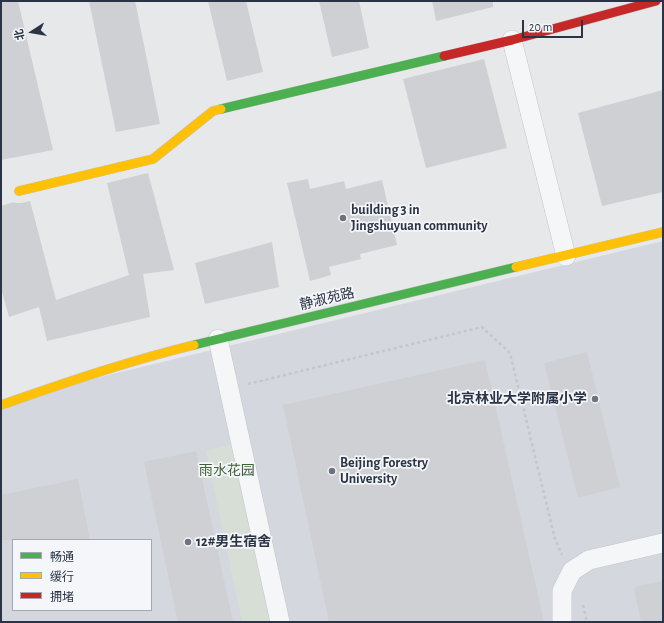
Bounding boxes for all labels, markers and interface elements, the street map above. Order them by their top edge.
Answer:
north arrow [12,12,52,52]
scale bar [524,12,585,38]
text: 20 m [529,21,552,33]
text: 北 [13,28,26,41]
place label: building 3 in Jingshuyuan community [351,202,488,234]
marker: building 3 in Jingshuyuan community [338,213,348,223]
street label: 静淑苑路 [298,285,356,313]
place label: 北京林业大学附属小学 [447,391,587,407]
marker: 北京林业大学附属小学 [590,394,600,404]
place label: Beijing Forestry University [340,455,428,488]
park label: 雨水花园 [199,463,255,479]
marker: Beijing Forestry University [327,466,337,476]
place label: 12#男生宿舍 [196,534,271,550]
marker: 12#男生宿舍 [183,537,193,547]
legend [12,539,152,611]
text: 畅通 [50,551,74,563]
text: 缓行 [50,571,74,583]
text: 拥堵 [50,591,74,603]

